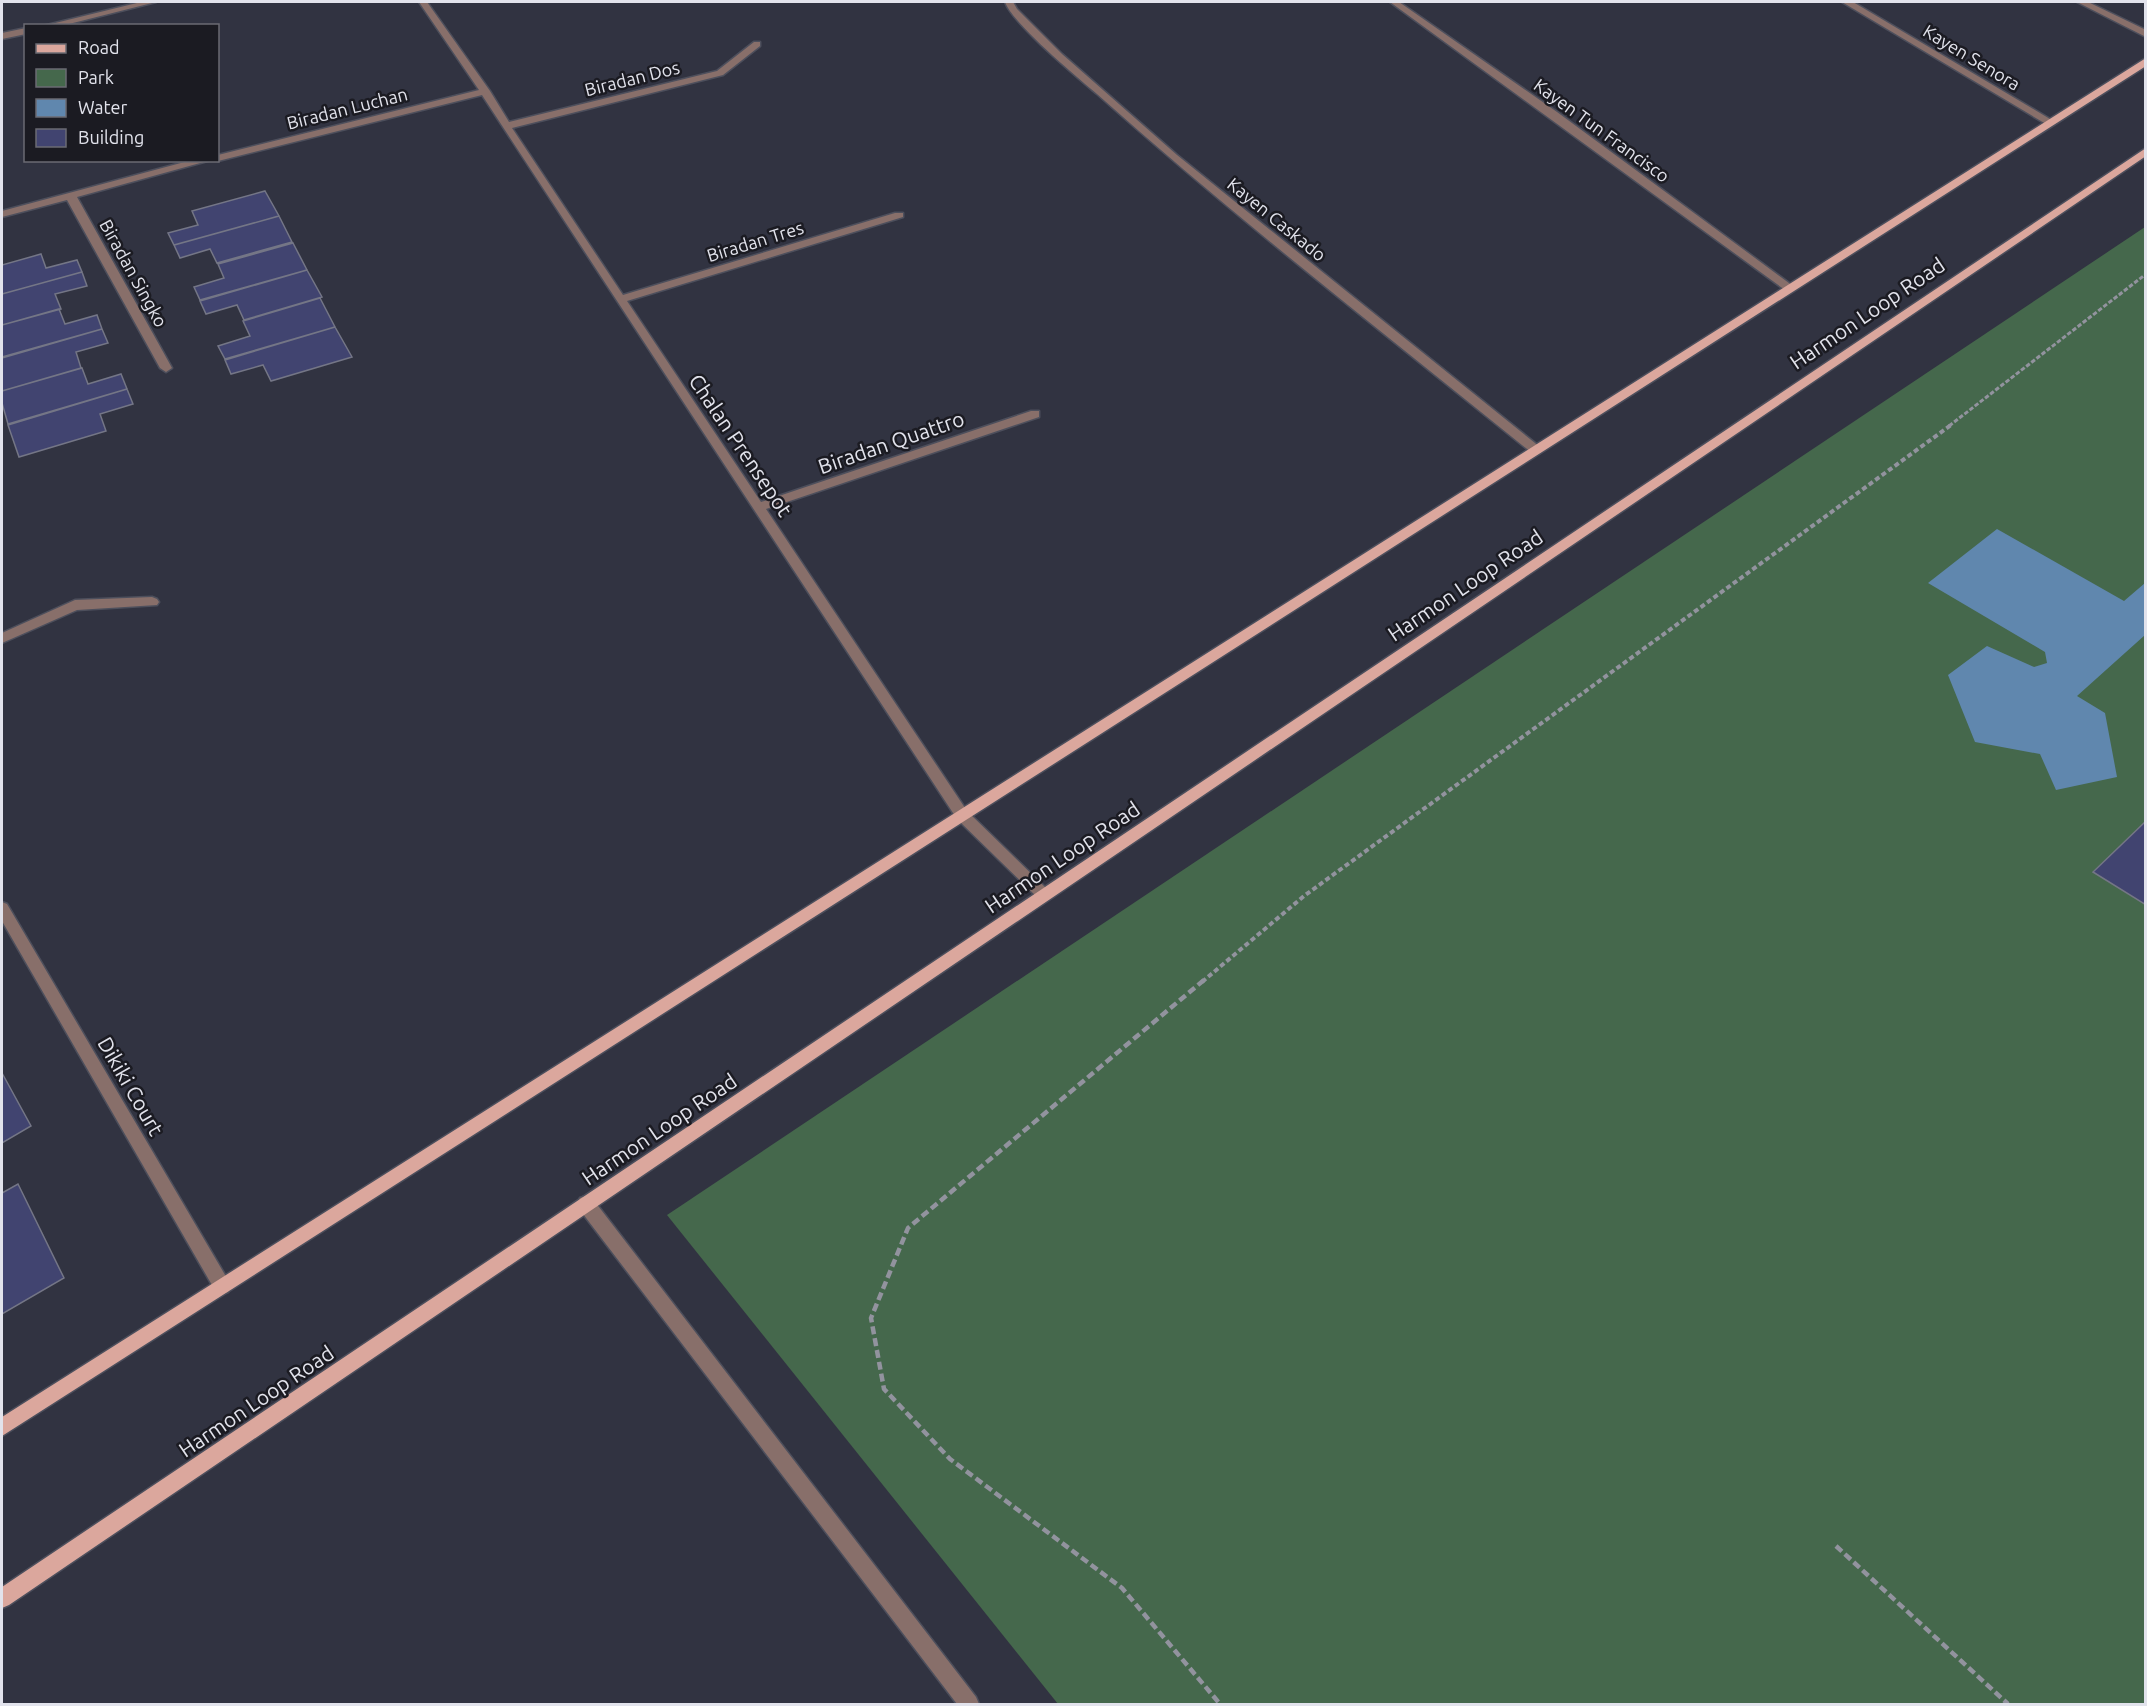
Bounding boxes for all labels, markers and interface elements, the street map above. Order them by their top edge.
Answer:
street label: Kayen Senora [1920,20,2024,94]
legend [24,24,219,162]
text: Road [78,37,120,57]
street label: Biradan Dos [582,57,682,99]
text: Park [78,67,114,87]
street label: Kayen Tun Francisco [1530,74,1674,186]
street label: Biradan Luchan [285,83,409,133]
text: Water [78,97,128,117]
text: Building [78,127,144,147]
street label: Kayen Caskado [1224,173,1330,265]
street label: Biradan Singko [96,216,172,330]
street label: Biradan Tres [704,217,806,265]
street label: Harmon Loop Road [1785,252,1949,374]
street label: Chalan Prensepot [685,369,797,521]
street label: Biradan Quattro [815,406,967,478]
street label: Harmon Loop Road [1383,524,1547,646]
street label: Harmon Loop Road [980,796,1144,918]
street label: Dikiki Court [93,1033,169,1139]
street label: Harmon Loop Road [577,1068,741,1190]
street label: Harmon Loop Road [174,1340,338,1462]

